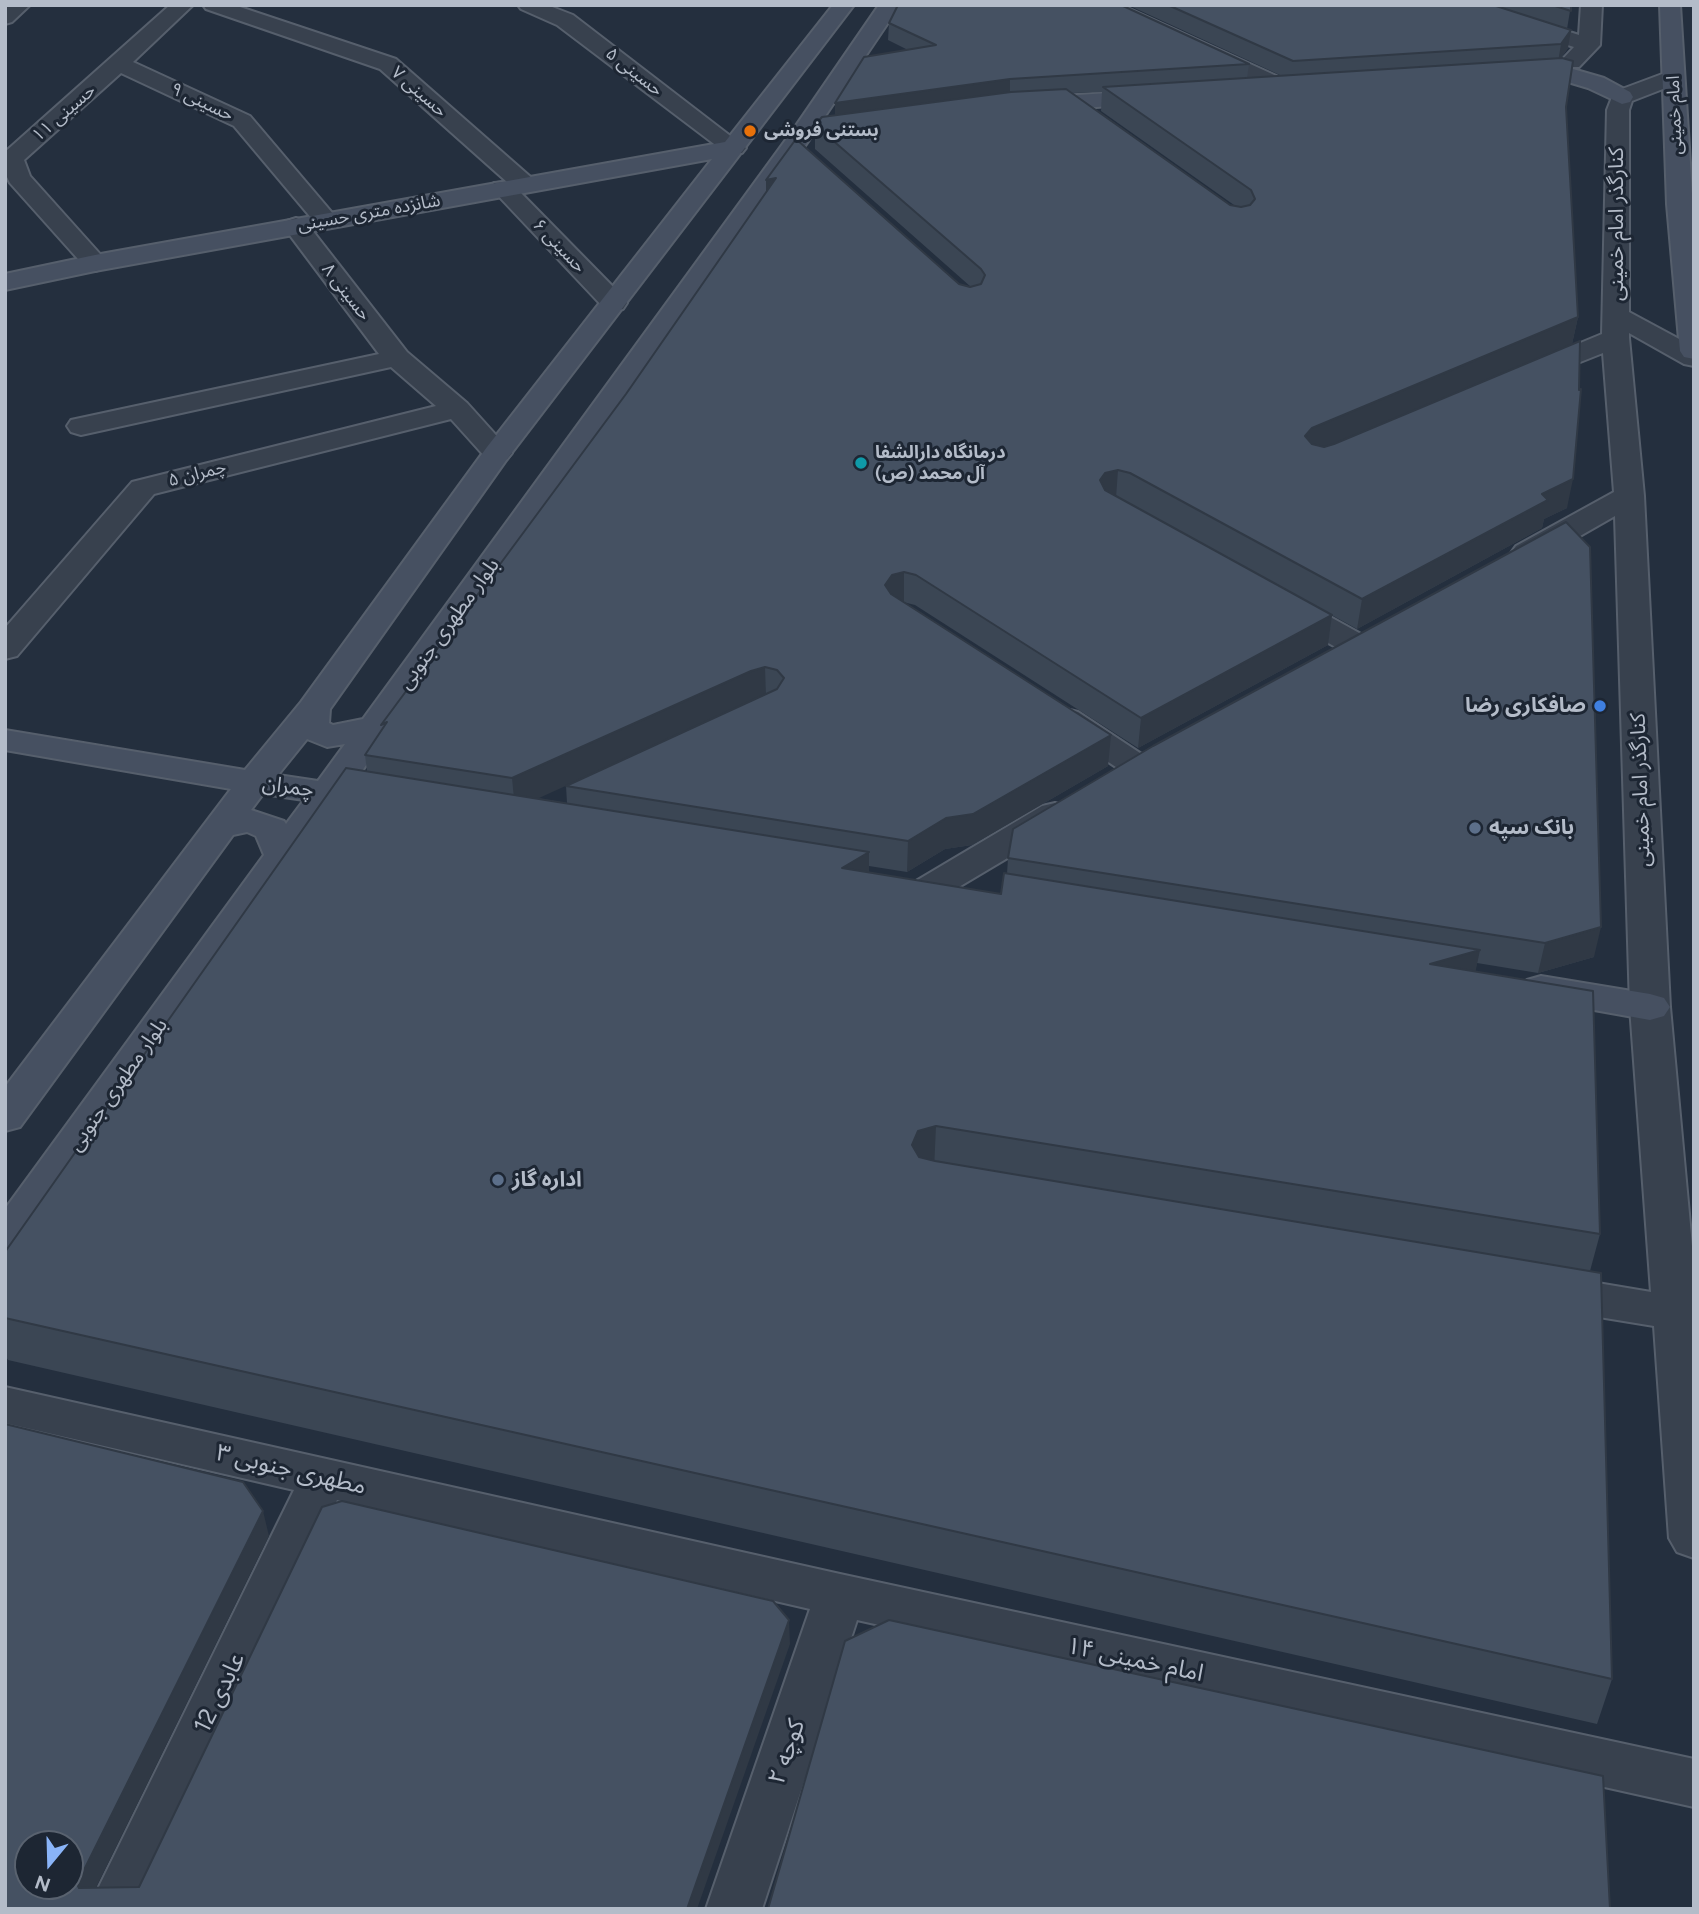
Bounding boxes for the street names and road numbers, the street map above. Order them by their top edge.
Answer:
street label: حسینی ۵ [601,43,667,101]
street label: حسینی ۷ [387,62,451,122]
street label: امام خمینی [1663,75,1687,155]
street label: حسینی ۹ [167,78,237,126]
street label: حسینی ۱۱ [28,80,100,146]
street label: کنارگذر امام خمینی [1604,147,1630,301]
street label: شانزده متری حسینی [296,190,442,236]
street label: حسینی ۶ [528,214,590,278]
street label: حسینی ۸ [317,259,375,325]
street label: چمران ۵ [166,456,228,492]
street label: بلوار مطهری جنوبی [393,553,505,695]
street label: کنارگذر امام خمینی [1626,713,1656,867]
street label: چمران [261,771,315,803]
street label: بلوار مطهری جنوبی [63,1014,173,1156]
street label: مطهری جنوبی ۳ [213,1439,369,1501]
street label: امام خمینی ۱۴ [1064,1631,1206,1689]
street label: عابدی 12 [188,1648,252,1738]
street label: کوچه ۲ [763,1716,811,1788]

